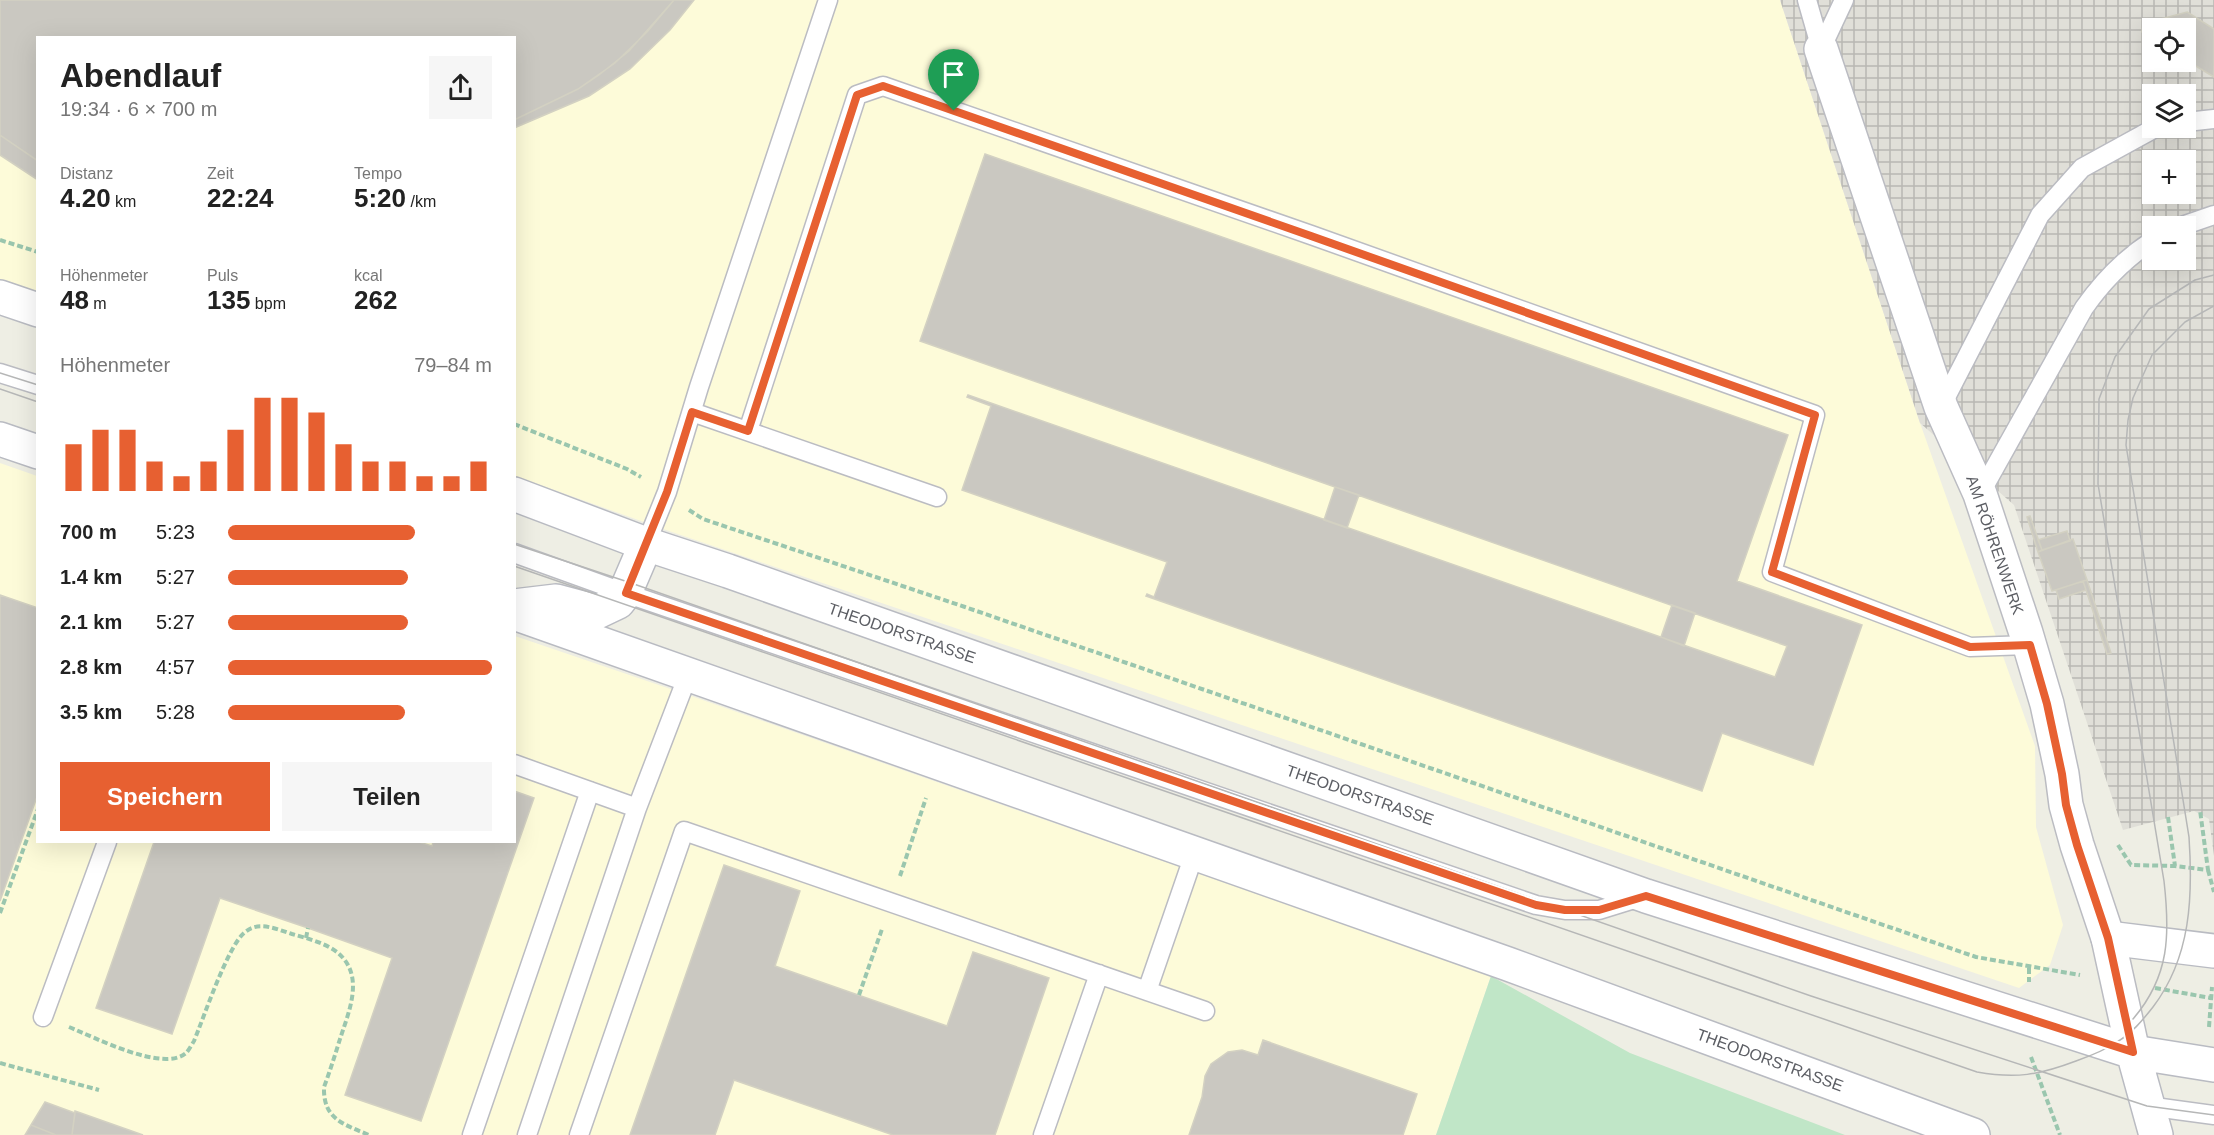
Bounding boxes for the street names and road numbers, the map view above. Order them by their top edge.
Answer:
street label: AM RÖHRENWERK [1963,473,2027,617]
street label: THEODORSTRASSE [826,600,978,666]
street label: THEODORSTRASSE [1284,762,1436,828]
street label: THEODORSTRASSE [1694,1026,1846,1094]

